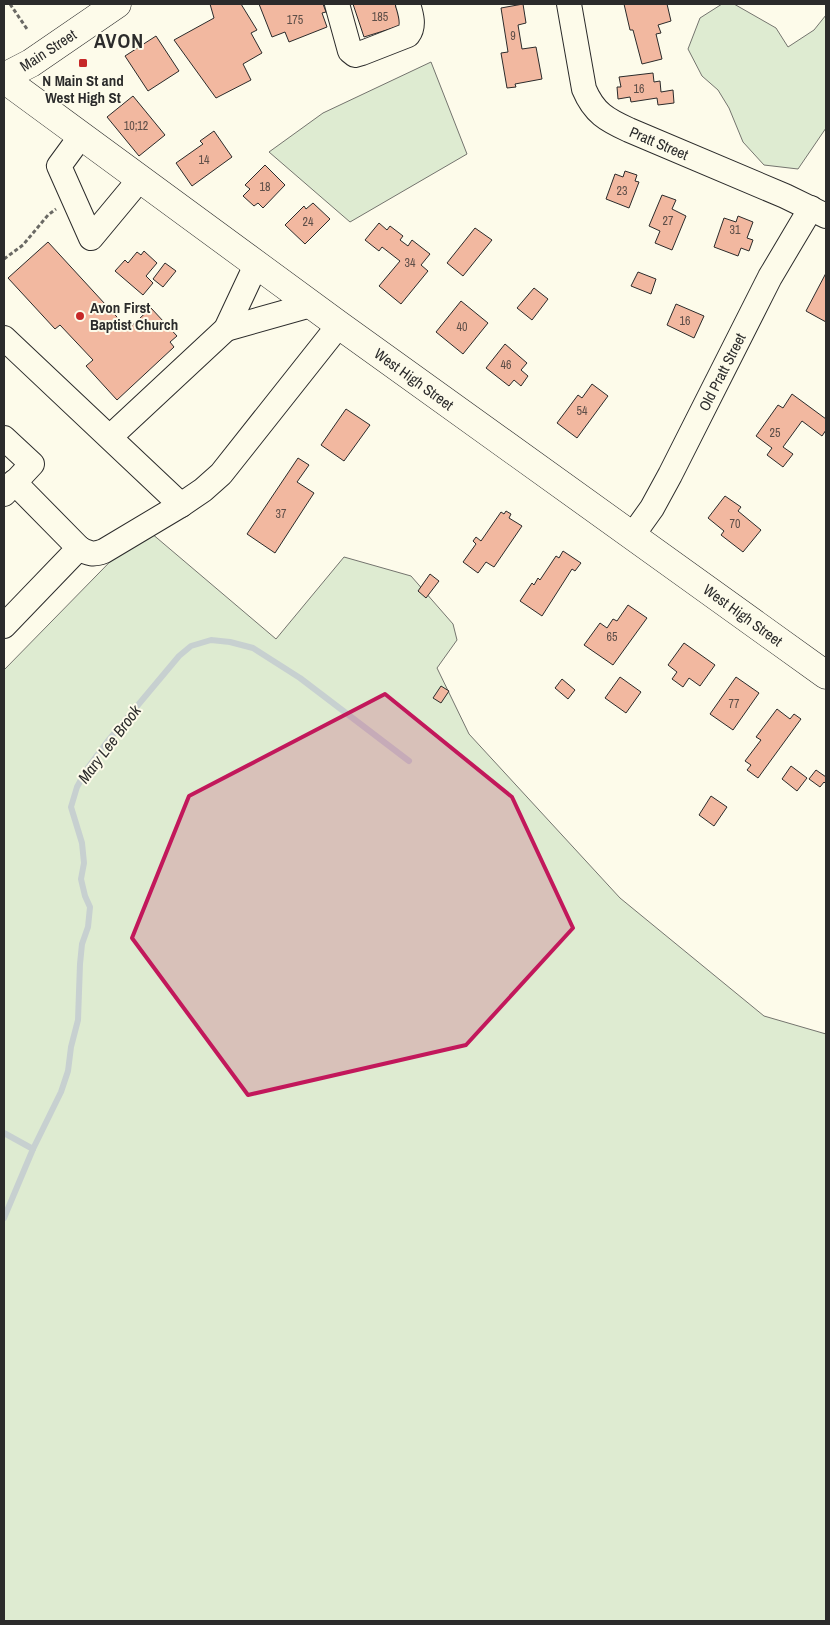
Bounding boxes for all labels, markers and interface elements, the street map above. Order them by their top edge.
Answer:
house number: 185 [372,9,389,25]
house number: 175 [287,12,304,28]
street label: Main Street [16,24,81,76]
district label: AVON [94,27,144,54]
house number: 9 [510,28,516,44]
marker: N Main St and West High St [77,57,89,69]
place label: N Main St and West High St [42,70,124,108]
house number: 16 [634,81,644,97]
house number: 10;12 [124,118,148,134]
street label: Pratt Street [626,121,692,165]
house number: 14 [199,152,210,168]
house number: 18 [260,179,270,195]
house number: 23 [617,183,627,199]
house number: 27 [663,213,674,229]
house number: 24 [303,214,314,230]
house number: 31 [730,222,741,238]
house number: 34 [405,255,416,271]
place label: Avon First Baptist Church [90,297,178,335]
marker: Avon First Baptist Church [74,310,86,322]
house number: 16 [680,313,690,329]
house number: 40 [457,319,467,335]
street label: Old Pratt Street [693,329,751,415]
street label: West High Street [370,343,458,415]
house number: 46 [501,357,511,373]
house number: 54 [577,403,588,419]
house number: 25 [770,425,781,441]
house number: 37 [276,506,287,522]
house number: 70 [730,516,740,532]
street label: West High Street [699,579,787,651]
house number: 65 [607,629,618,645]
house number: 77 [729,696,740,712]
water label: Mary Lee Brook [72,700,146,788]

